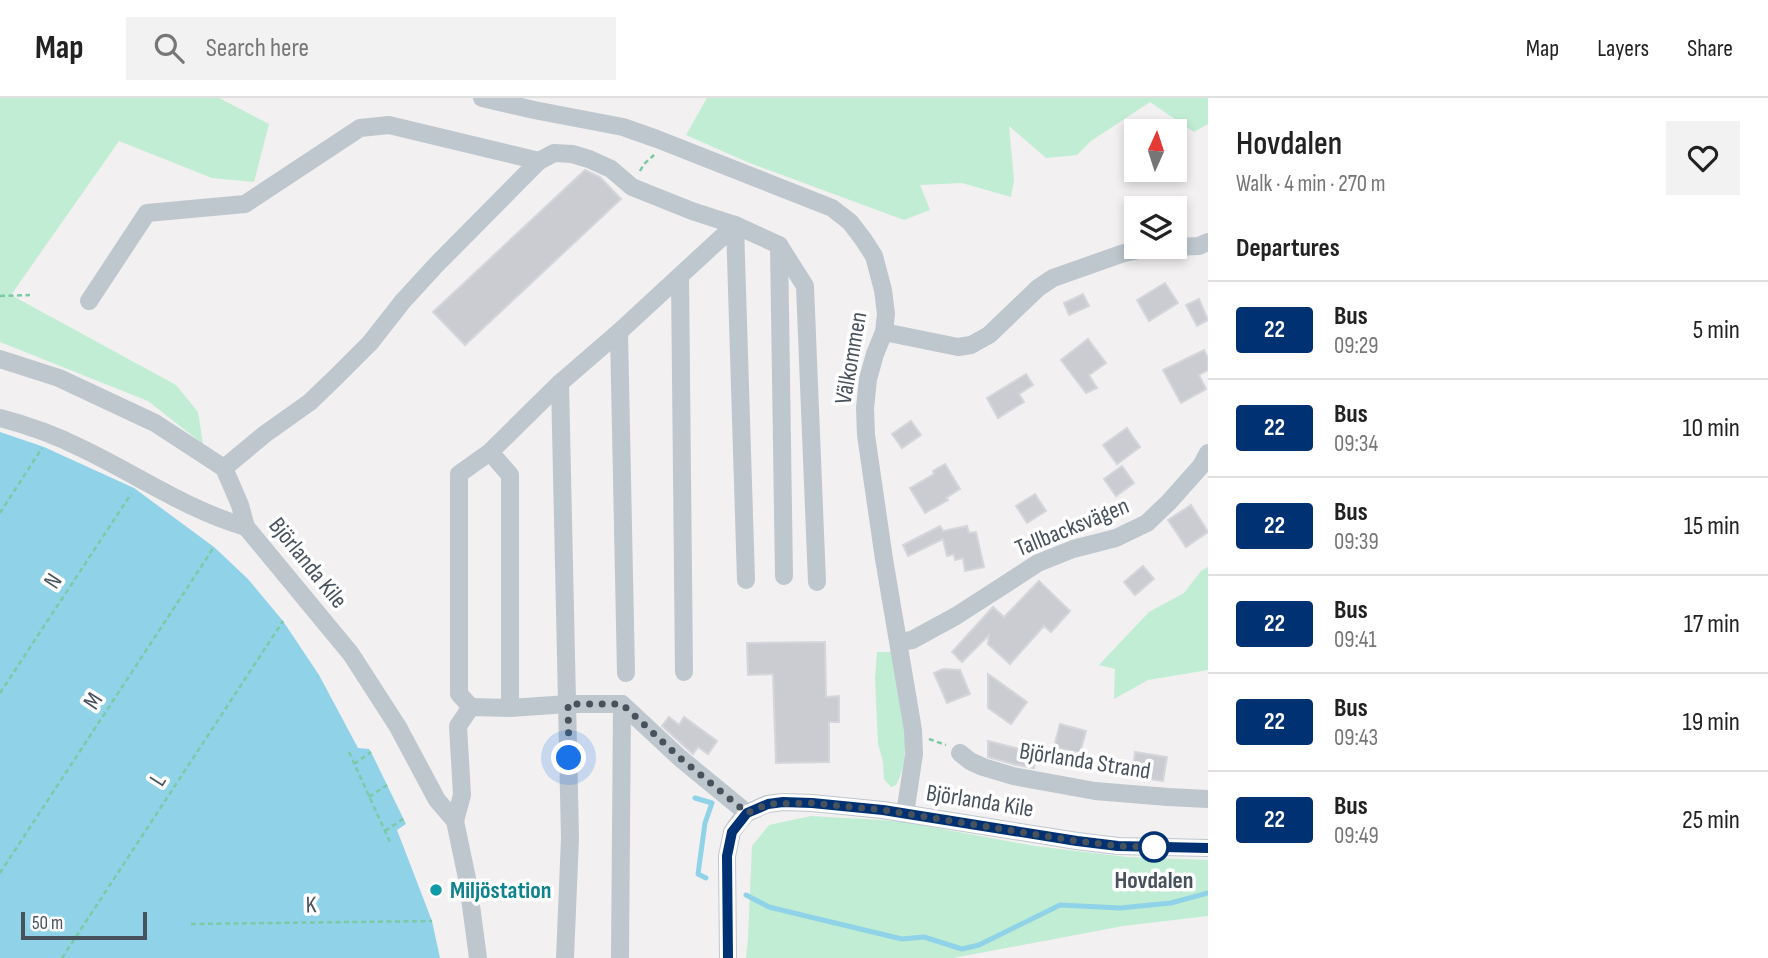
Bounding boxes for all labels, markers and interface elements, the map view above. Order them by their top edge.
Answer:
search box [126,17,616,80]
text: Map [35,28,84,68]
icon: search [150,29,188,67]
text: Search here [206,33,309,64]
text: Map [1526,34,1559,63]
text: Layers [1597,34,1649,63]
text: Share [1687,34,1733,63]
north arrow [1124,119,1186,182]
map controls [1124,119,1187,259]
button: heart [1666,121,1740,195]
text: Hovdalen [1236,124,1342,164]
text: Walk · 4 min · 270 m [1236,170,1386,198]
button: layers [1124,196,1187,259]
text: Departures [1236,233,1340,264]
text: Bus [1334,301,1368,332]
street label: Välkommen [829,310,873,406]
text: 22 [1264,315,1285,344]
text: 5 min [1693,315,1740,346]
text: 09:29 [1334,332,1378,360]
text: Bus [1334,399,1368,430]
text: 22 [1264,413,1285,442]
text: 10 min [1683,413,1740,444]
text: 09:34 [1334,430,1378,458]
street label: Tallbacksvägen [1011,491,1133,563]
text: Bus [1334,497,1368,528]
text: 22 [1264,511,1285,540]
text: 15 min [1684,511,1740,542]
street label: Björlanda Kile [263,512,353,614]
text: 09:39 [1334,528,1379,556]
street label: N [38,568,68,594]
text: Bus [1334,595,1368,626]
text: 22 [1264,609,1285,638]
text: 17 min [1684,609,1740,640]
text: 09:41 [1334,626,1377,654]
street label: M [77,687,109,715]
text: Bus [1334,693,1368,724]
text: 22 [1264,707,1285,736]
text: 19 min [1683,707,1740,738]
text: 09:43 [1334,724,1378,752]
street label: Björlanda Strand [1017,736,1153,786]
your location [551,740,586,775]
street label: L [143,768,173,792]
street label: Björlanda Kile [924,778,1036,824]
text: Bus [1334,791,1368,822]
text: 22 [1264,805,1285,834]
text: 25 min [1682,805,1740,836]
text: 09:49 [1334,822,1379,850]
marker: Hovdalen [1139,832,1169,862]
place label: Hovdalen [1115,866,1193,895]
place label: Miljöstation [450,876,551,905]
marker: Miljöstation [428,882,444,898]
street label: K [305,890,317,920]
scale bar [21,909,147,941]
text: 50 m [32,912,63,935]

